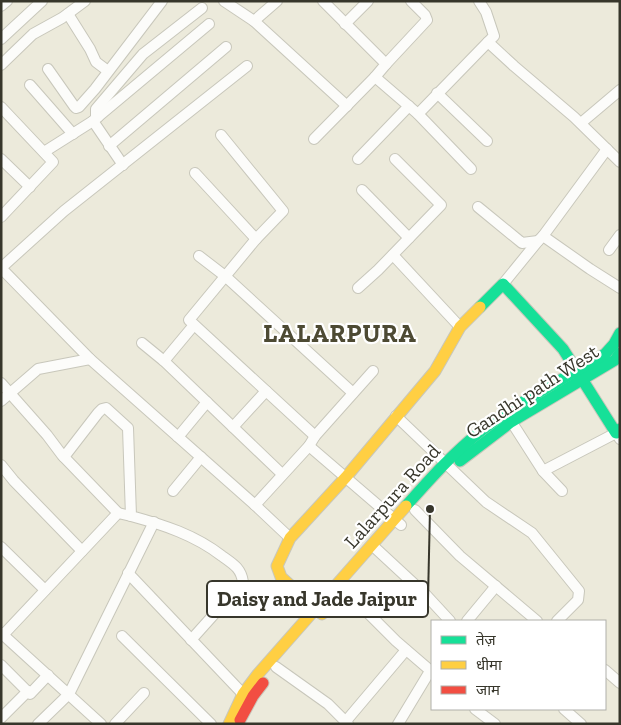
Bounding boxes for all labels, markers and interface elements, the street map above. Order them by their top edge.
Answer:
district label: LALARPURA [263,318,417,348]
street label: Gandhi path West [461,339,603,443]
street label: Lalarpura Road [339,439,445,553]
callout: Daisy and Jade Jaipur [207,581,428,617]
text: Daisy and Jade Jaipur [217,586,417,611]
legend [431,620,606,710]
text: तेज़ [476,631,497,649]
text: धीमा [476,656,503,674]
text: जाम [476,681,501,699]

